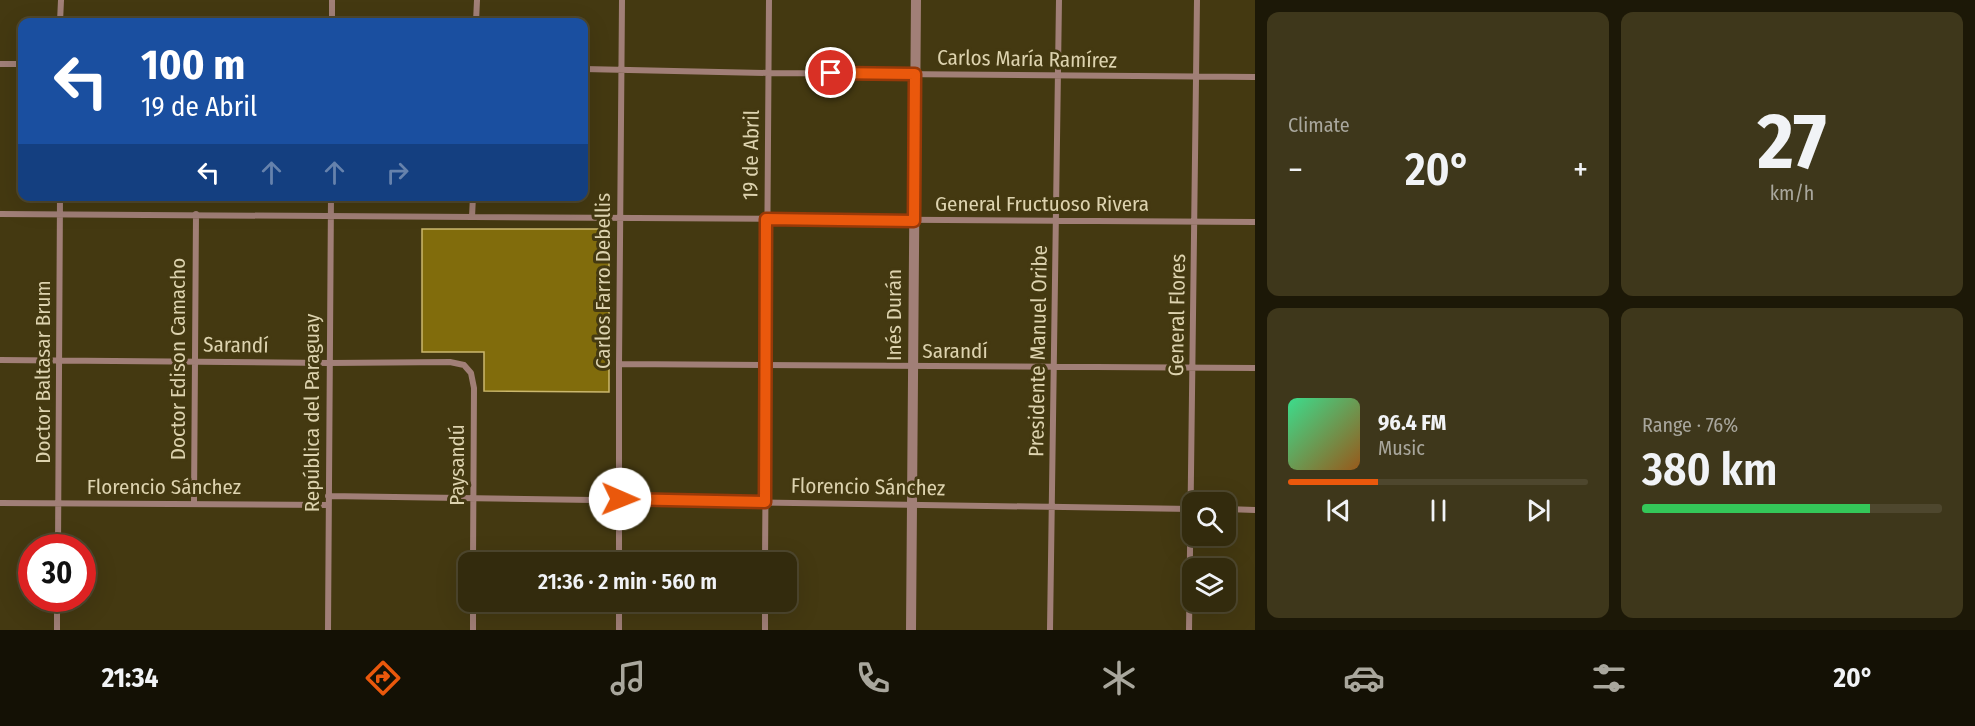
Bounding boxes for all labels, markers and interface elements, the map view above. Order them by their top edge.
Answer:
text: 100 m [141,40,245,90]
icon: left [42,42,120,120]
street label: Carlos María Ramírez [937,44,1117,74]
pin [805,47,856,98]
icon: arrive [814,56,847,89]
text: 19 de Abril [141,91,257,123]
text: 27 [1758,95,1826,189]
street label: 19 de Abril [737,109,765,200]
text: Climate [1288,113,1350,137]
text: 20° [1405,143,1471,197]
text: − [1288,150,1303,190]
text: + [1573,150,1588,190]
icon: left [192,156,225,189]
icon: ahead [255,156,288,189]
icon: ahead [318,156,351,189]
icon: right [381,156,414,189]
text: km/h [1770,181,1814,205]
street label: General Fructuoso Rivera [935,191,1149,217]
street label: Carlos Farro Debellis [590,193,616,369]
street label: Presidente Manuel Oribe [1023,245,1053,457]
street label: General Flores [1163,253,1191,377]
street label: Doctor Edison Camacho [165,258,191,460]
street label: Inés Durán [881,269,907,361]
street label: Doctor Baltasar Brum [30,280,56,464]
street label: República del Paraguay [299,313,325,512]
street label: Sarandí [203,331,269,359]
street label: Sarandí [922,338,988,364]
text: 96.4 FM [1378,409,1446,436]
text: Range · 76% [1642,413,1738,437]
street label: Paysandú [444,424,470,506]
text: Music [1378,436,1425,460]
text: 380 km [1642,443,1777,497]
position arrow [588,467,652,531]
street label: Florencio Sánchez [791,473,945,501]
street label: Florencio Sánchez [87,474,241,500]
map controls [1182,492,1236,612]
button: search [1182,492,1236,546]
icon: previous [1322,494,1355,527]
icon: pause [1422,494,1455,527]
icon: next [1522,494,1555,527]
speed limit sign: 30 [18,534,96,612]
button: layers [1182,558,1236,612]
text: 21:36 · 2 min · 560 m [538,568,717,595]
icon: directions [362,657,404,699]
icon: music [607,657,649,699]
icon: phone [852,657,894,699]
icon: climate [1098,657,1140,699]
icon: car [1343,657,1385,699]
icon: filters [1588,657,1630,699]
text: 21:34 [102,662,158,694]
text: 20° [1833,662,1873,694]

